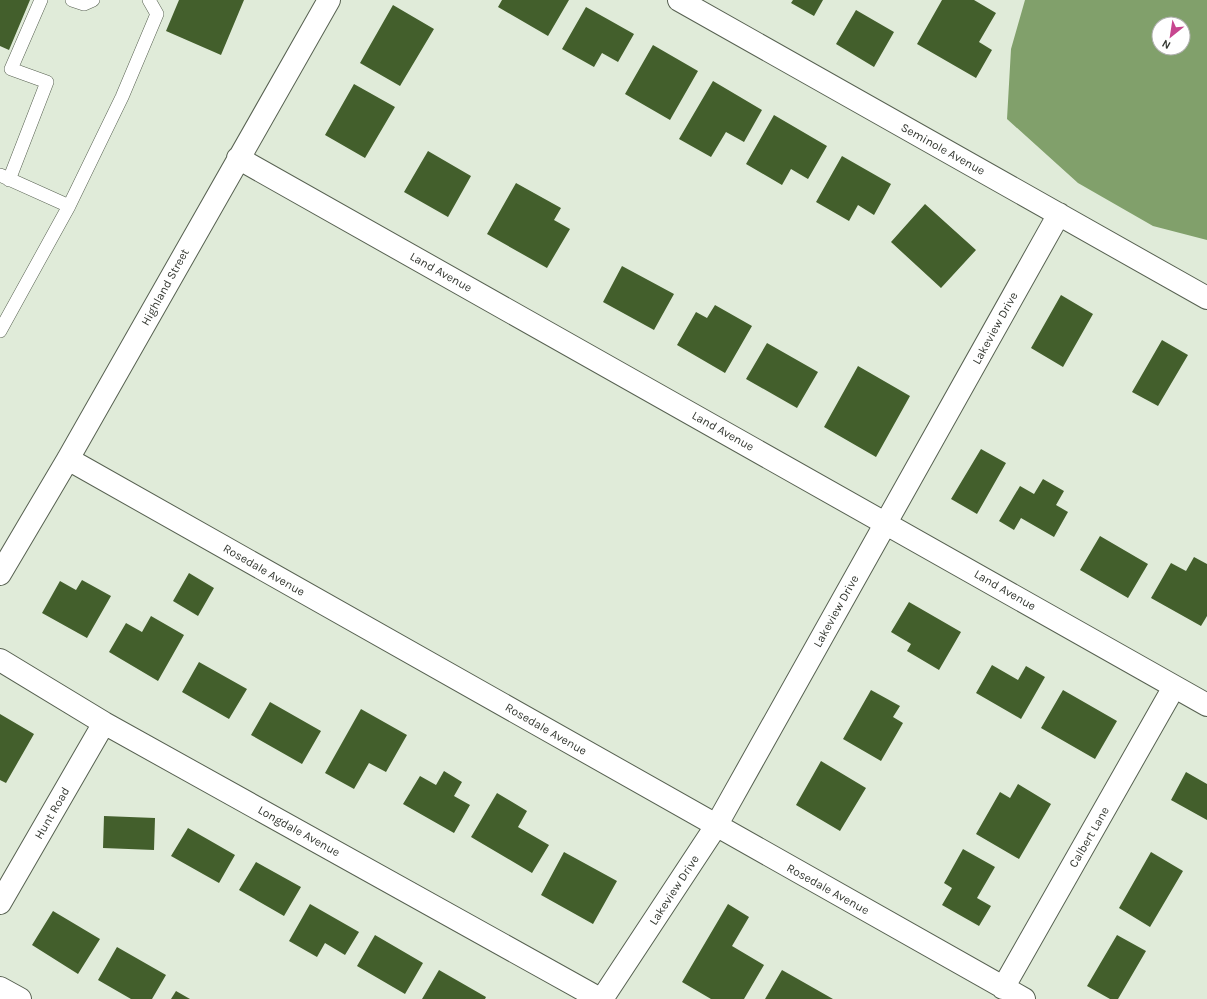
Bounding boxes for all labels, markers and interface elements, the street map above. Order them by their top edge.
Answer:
north arrow [1151,16,1191,56]
text: N [1160,37,1173,52]
street label: Seminole Avenue [899,120,987,178]
street label: Highland Street [138,246,192,328]
street label: Land Avenue [407,249,475,295]
street label: Lakeview Drive [969,289,1021,367]
street label: Land Avenue [689,408,757,454]
street label: Rosedale Avenue [221,541,307,599]
street label: Land Avenue [972,567,1038,613]
street label: Lakeview Drive [810,572,862,650]
street label: Rosedale Avenue [503,700,589,758]
street label: Hunt Road [32,785,72,841]
street label: Longdale Avenue [255,803,343,859]
street label: Calbert Lane [1066,804,1112,870]
street label: Lakeview Drive [646,852,702,928]
street label: Rosedale Avenue [784,861,872,917]

